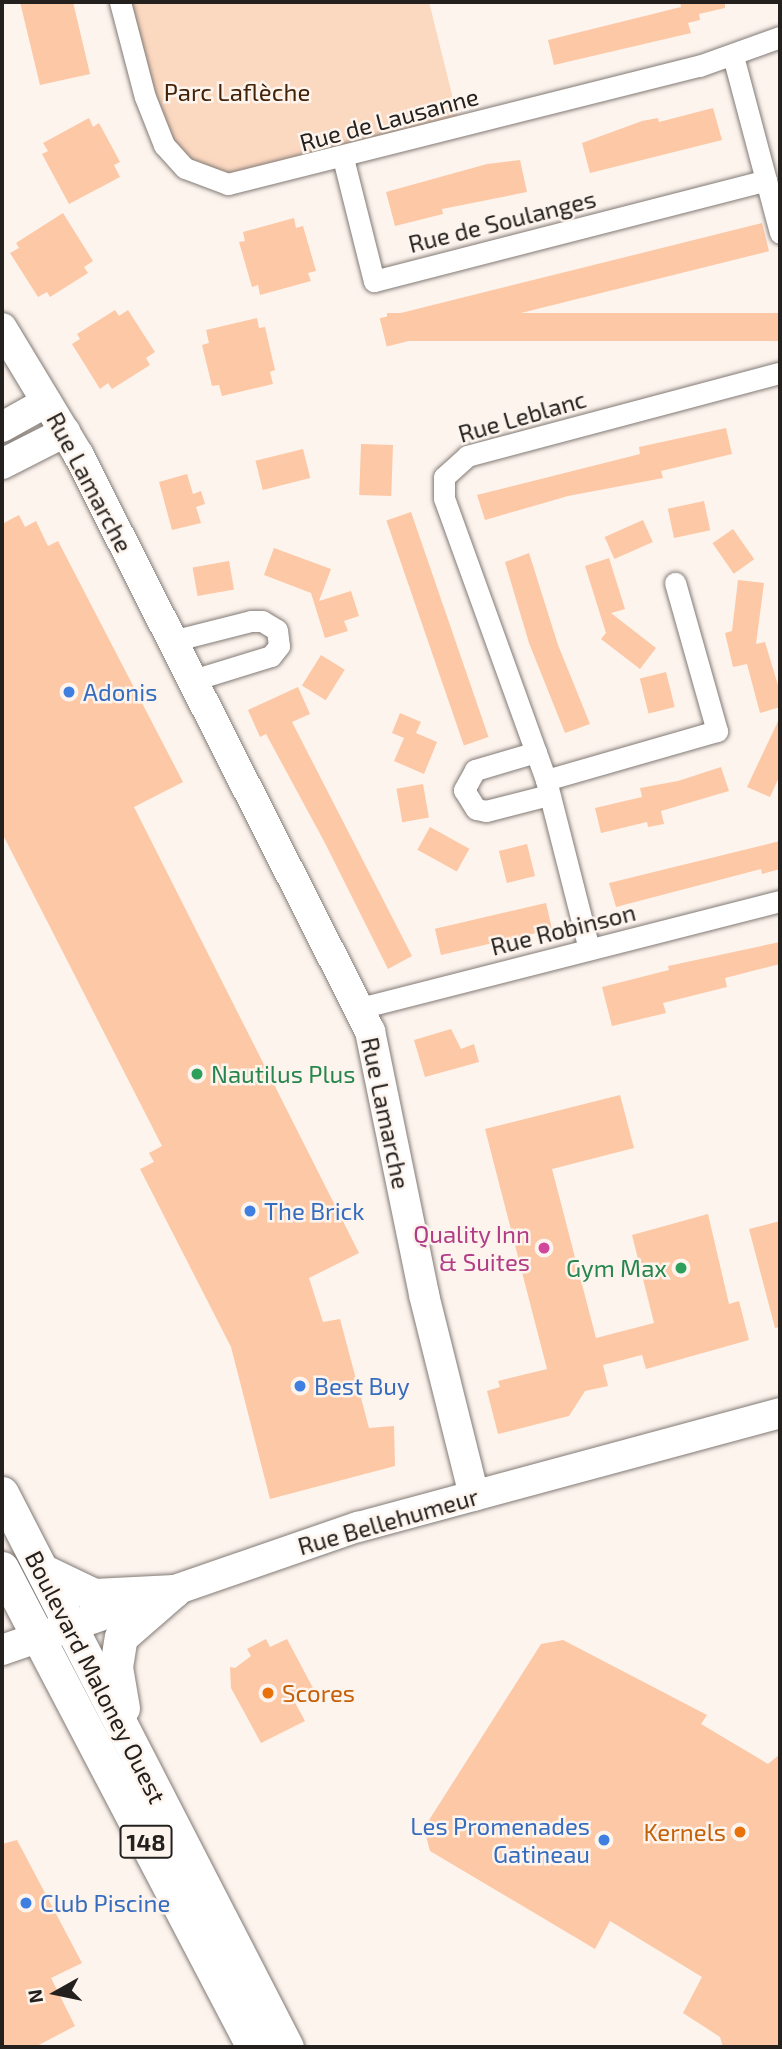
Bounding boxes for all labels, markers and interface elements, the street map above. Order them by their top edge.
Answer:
park label: Parc Laflèche [164,78,310,106]
street label: Rue de Lausanne [296,81,482,157]
street label: Rue de Soulanges [405,184,599,258]
street label: Rue Leblanc [455,384,589,448]
street label: Rue Lamarche [41,407,139,557]
place label: Adonis [83,678,157,706]
marker: Adonis [61,684,77,700]
street label: Rue Robinson [488,897,638,961]
street label: Rue Lamarche [356,1035,416,1191]
place label: Nautilus Plus [211,1060,355,1088]
marker: Nautilus Plus [189,1066,205,1082]
place label: The Brick [264,1197,365,1225]
marker: The Brick [242,1203,258,1219]
place label: Quality Inn & Suites [413,1220,530,1276]
marker: Quality Inn & Suites [536,1240,552,1256]
place label: Gym Max [566,1254,667,1282]
marker: Gym Max [673,1260,689,1276]
place label: Best Buy [314,1372,410,1400]
marker: Best Buy [292,1378,308,1394]
street label: Rue Bellehumeur [294,1481,482,1561]
street label: Boulevard Maloney Ouest [20,1546,172,1808]
place label: Scores [282,1679,355,1707]
marker: Scores [260,1685,276,1701]
place label: Les Promenades Gatineau [410,1812,590,1868]
place label: Kernels [643,1818,726,1846]
road number: 148 [118,1823,174,1862]
marker: Kernels [732,1824,748,1840]
marker: Les Promenades Gatineau [596,1832,612,1848]
place label: Club Piscine [40,1889,170,1917]
marker: Club Piscine [18,1895,34,1911]
north arrow [21,1958,91,2028]
text: N [22,1988,47,2005]

